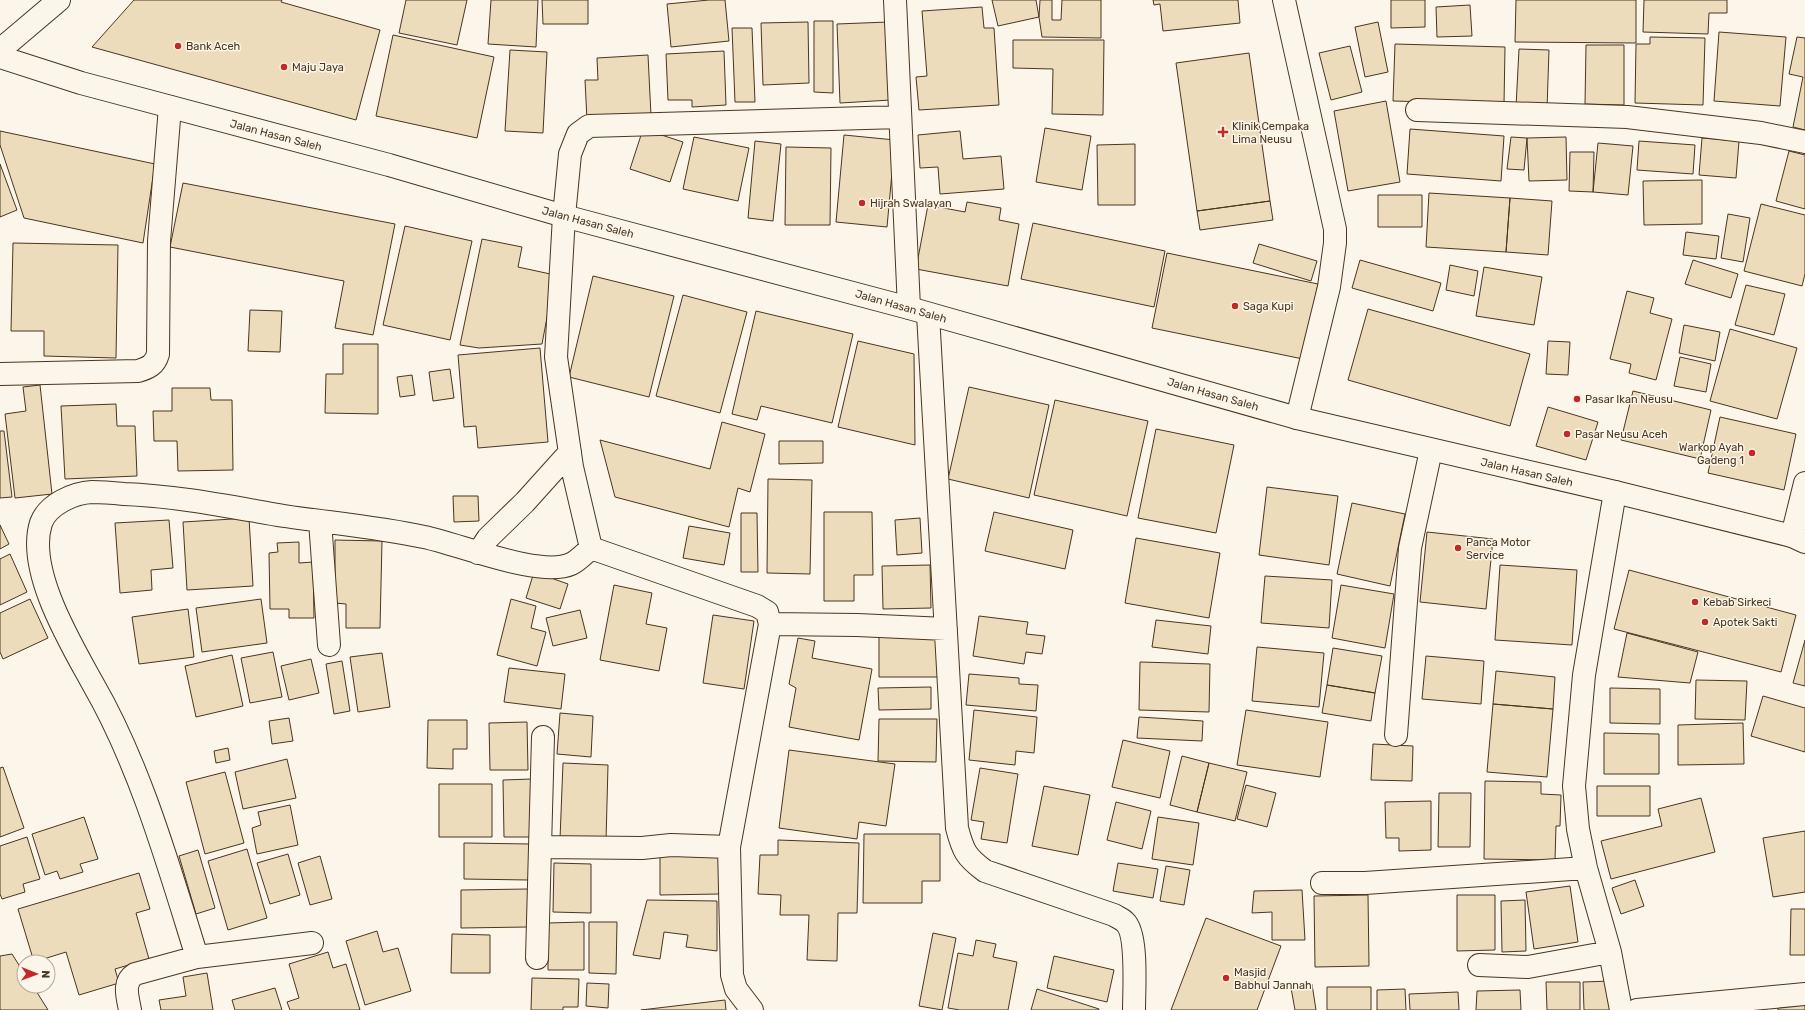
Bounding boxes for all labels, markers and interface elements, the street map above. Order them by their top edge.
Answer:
place label: Bank Aceh [186,40,240,53]
marker: Bank Aceh [173,41,183,51]
place label: Maju Jaya [292,61,344,74]
marker: Maju Jaya [279,62,289,72]
street label: Jalan Hasan Saleh [229,117,323,154]
place label: Klinik Cempaka Lima Neusu [1232,120,1309,146]
marker: Klinik Cempaka Lima Neusu [1217,126,1229,138]
place label: Hijrah Swalayan [870,197,952,210]
marker: Hijrah Swalayan [857,198,867,208]
street label: Jalan Hasan Saleh [541,204,635,241]
street label: Jalan Hasan Saleh [854,287,948,326]
place label: Saga Kupi [1243,300,1293,313]
marker: Saga Kupi [1230,301,1240,311]
street label: Jalan Hasan Saleh [1166,375,1260,414]
place label: Pasar Ikan Neusu [1585,393,1673,406]
marker: Pasar Ikan Neusu [1572,394,1582,404]
place label: Pasar Neusu Aceh [1575,428,1668,441]
marker: Pasar Neusu Aceh [1562,429,1572,439]
place label: Warkop Ayah Gadeng 1 [1679,441,1744,467]
marker: Warkop Ayah Gadeng 1 [1747,448,1757,458]
street label: Jalan Hasan Saleh [1479,456,1574,489]
place label: Panca Motor Service [1466,536,1531,562]
marker: Panca Motor Service [1453,543,1463,553]
place label: Kebab Sirkeci [1703,596,1771,609]
marker: Kebab Sirkeci [1690,597,1700,607]
place label: Apotek Sakti [1713,616,1777,629]
marker: Apotek Sakti [1700,617,1710,627]
north arrow [16,954,56,994]
place label: Masjid Babhul Jannah [1234,966,1312,992]
text: N [39,970,52,978]
marker: Masjid Babhul Jannah [1221,973,1231,983]

